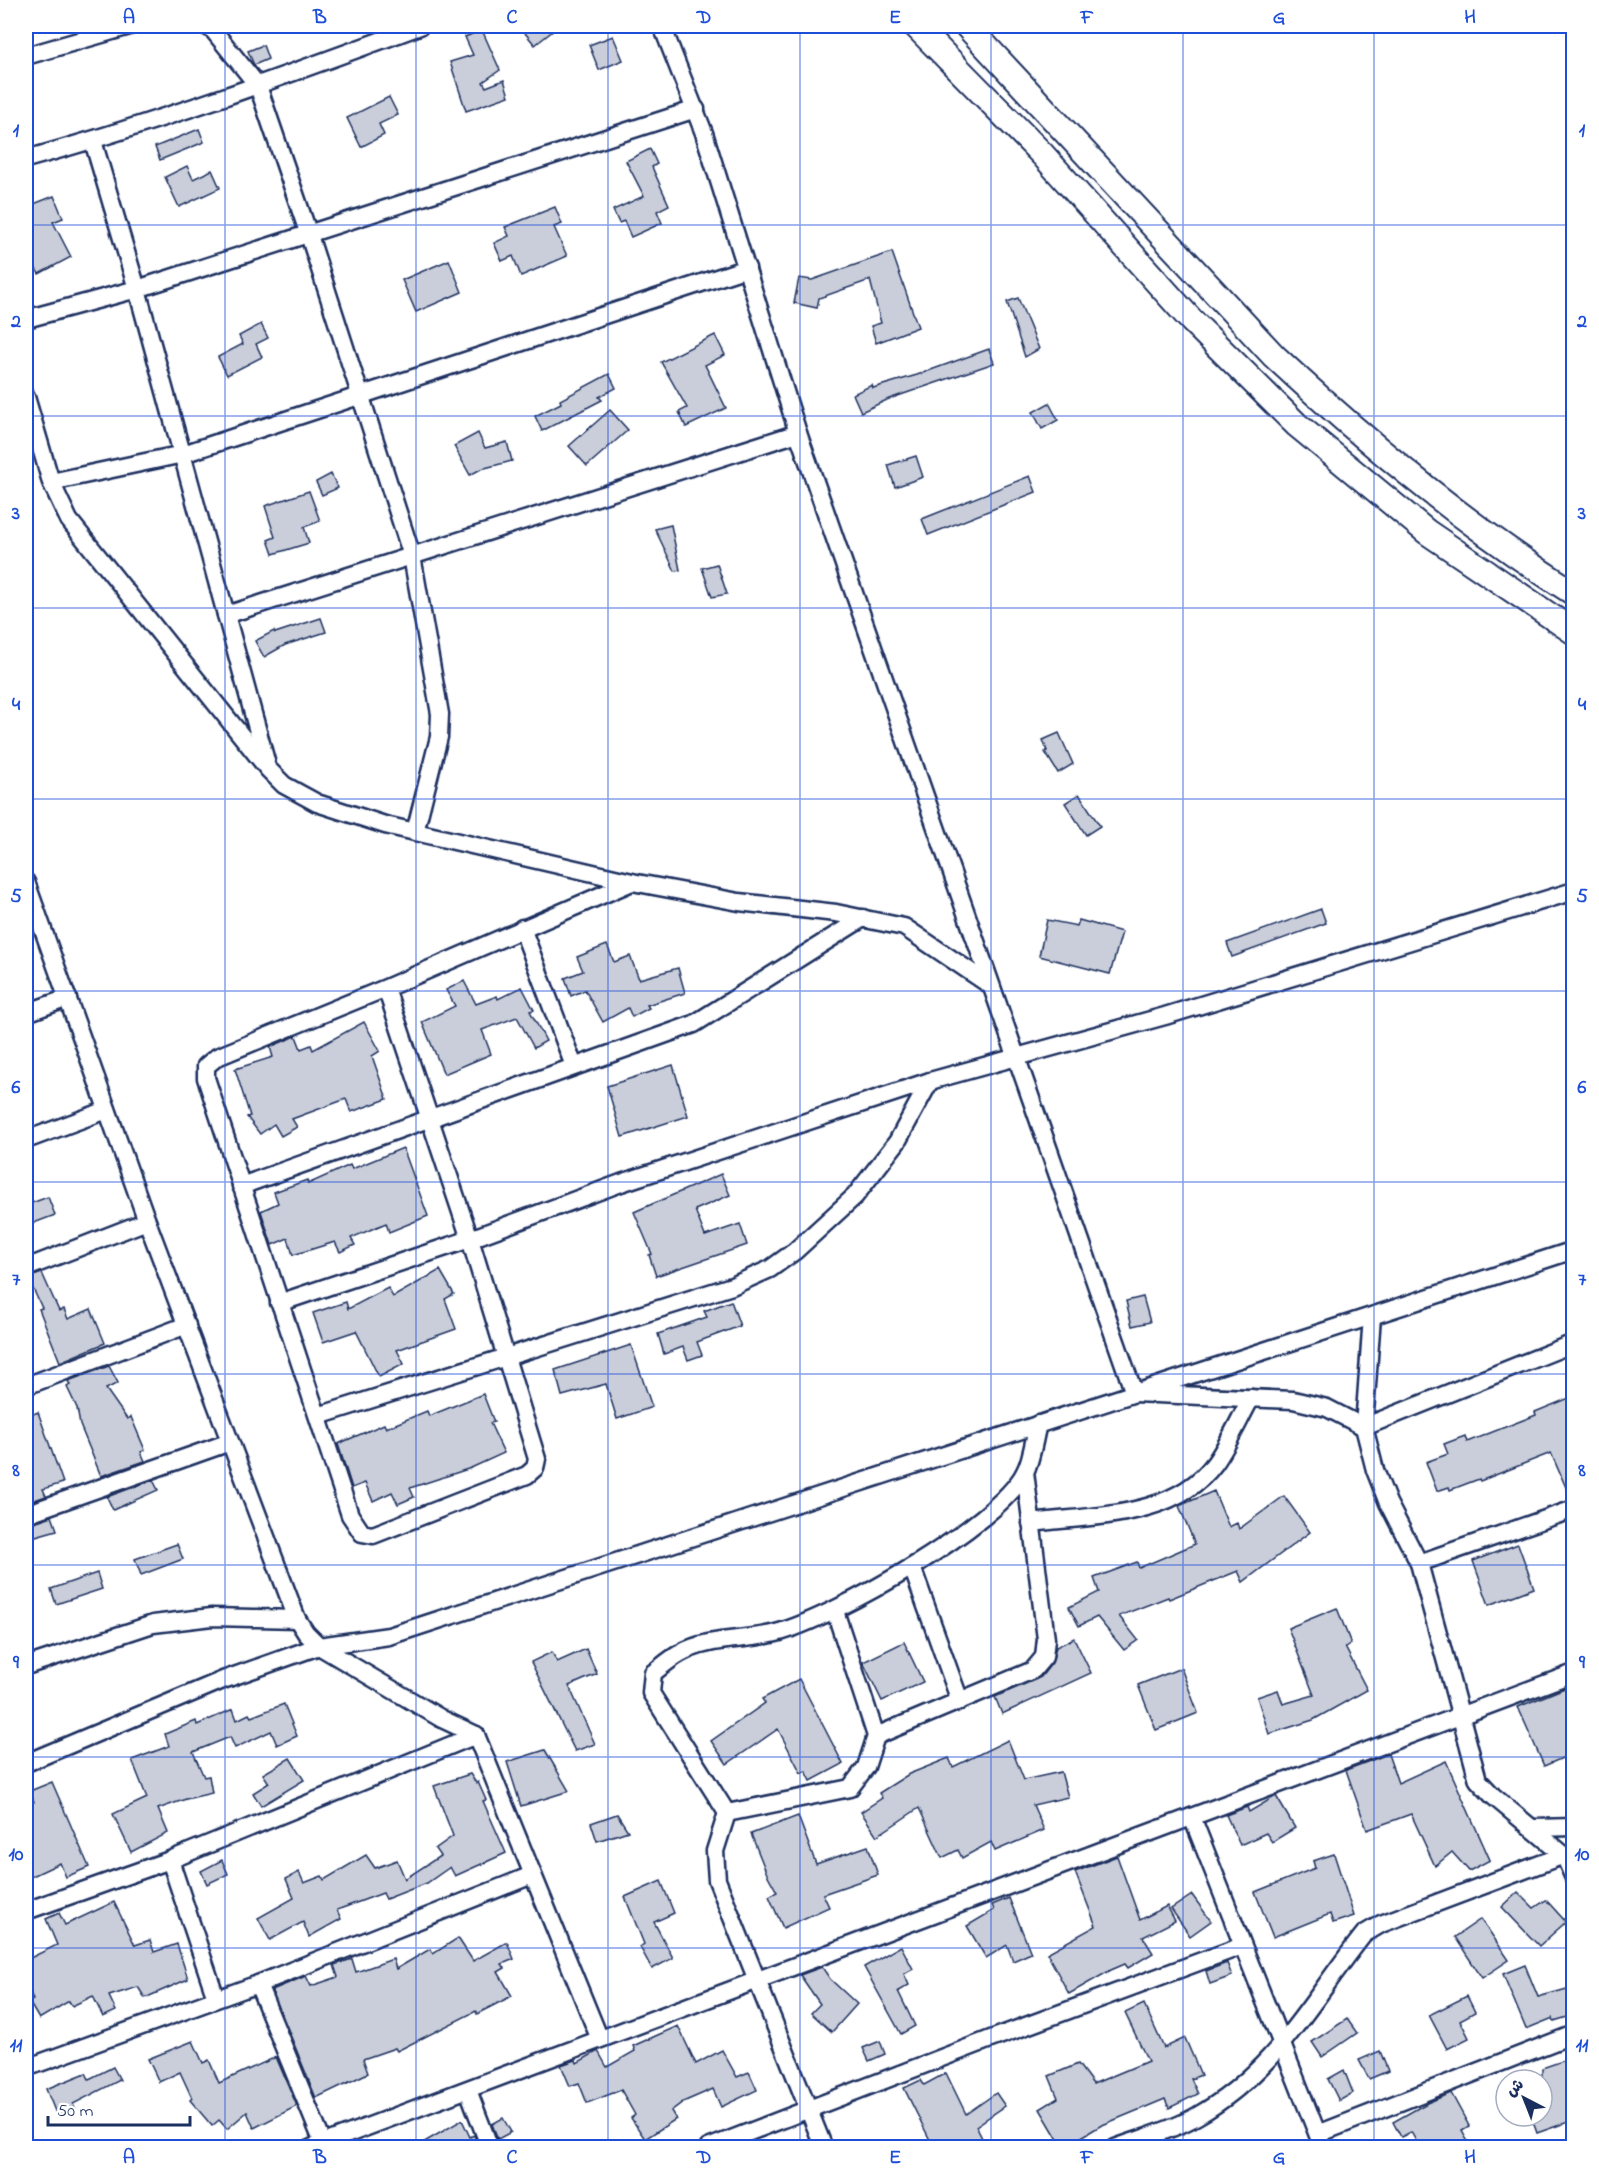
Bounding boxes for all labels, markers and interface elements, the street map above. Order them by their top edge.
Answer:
text: A [123,4,135,33]
text: B [312,4,327,33]
text: C [507,4,518,33]
text: D [696,4,711,33]
text: E [889,4,901,33]
text: F [1080,4,1094,33]
text: G [1273,4,1286,33]
text: H [1464,4,1476,33]
text: 1 [13,117,20,146]
text: 1 [1579,117,1586,146]
text: 2 [10,308,21,337]
text: 2 [1576,308,1587,337]
text: 3 [11,500,20,529]
text: 3 [1577,500,1586,529]
text: 4 [12,691,21,720]
text: 4 [1578,691,1587,720]
text: 5 [10,883,22,912]
text: 5 [1576,883,1588,912]
text: 6 [12,1074,21,1103]
text: 6 [1578,1074,1587,1103]
text: 7 [12,1266,21,1295]
text: 7 [1578,1266,1587,1295]
text: 8 [11,1457,20,1486]
text: 8 [1577,1457,1586,1486]
text: 9 [12,1649,20,1678]
text: 9 [1578,1649,1586,1678]
text: 10 [9,1841,24,1870]
text: 10 [1575,1841,1590,1870]
text: 11 [10,2032,23,2061]
text: 11 [1576,2032,1589,2061]
north arrow [1494,2068,1554,2128]
text: ش [1501,2074,1530,2103]
scale bar [48,2089,190,2127]
text: 50 m [57,2099,94,2125]
text: A [123,2144,135,2173]
text: B [312,2144,327,2173]
text: C [507,2144,518,2173]
text: D [696,2144,711,2173]
text: E [889,2144,901,2173]
text: F [1080,2144,1094,2173]
text: G [1273,2144,1286,2173]
text: H [1464,2144,1476,2173]

